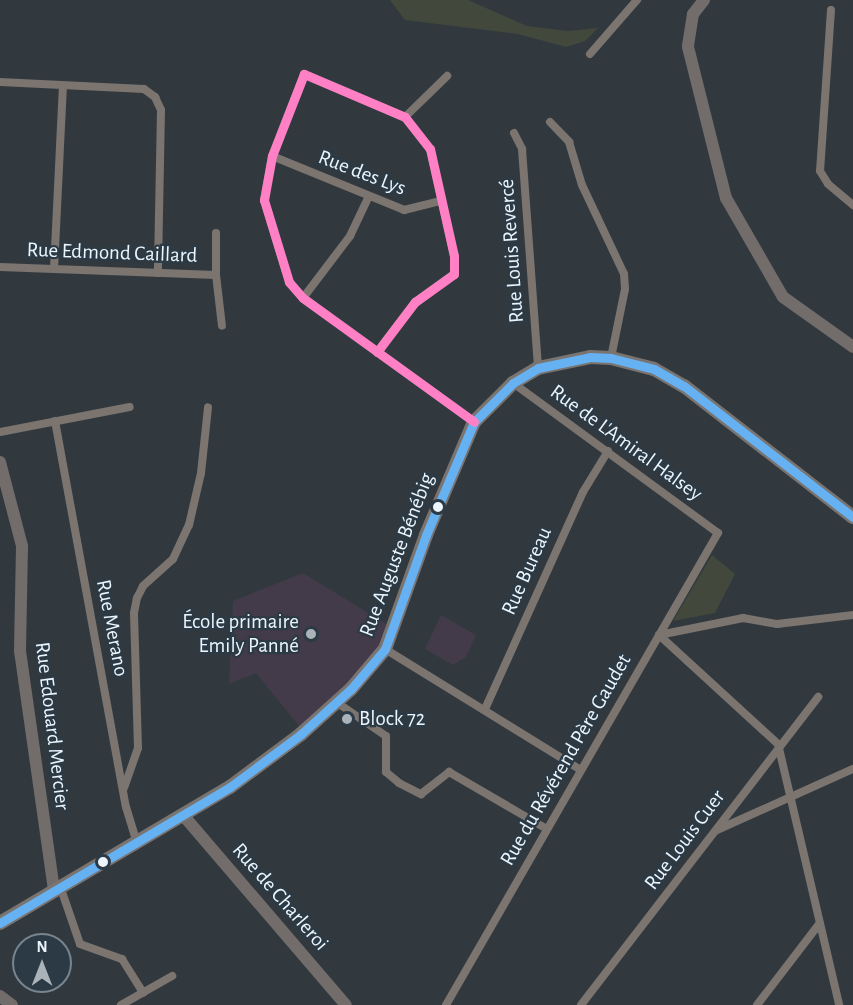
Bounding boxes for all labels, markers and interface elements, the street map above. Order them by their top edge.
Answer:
street label: Rue des Lys [315,145,409,201]
street label: Rue Louis Revercé [494,178,530,324]
street label: Rue Edmond Caillard [26,237,198,269]
street label: Rue de L'Amiral Halsey [545,379,707,507]
street label: Rue Auguste Bénébig [354,470,440,640]
unlabelled marker [432,501,444,513]
street label: Rue Bureau [496,523,558,619]
street label: Rue Merano [90,577,134,679]
place label: École primaire Emily Panné [182,609,299,659]
marker: École primaire Emily Panné [304,627,318,641]
street label: Rue Edouard Mercier [29,640,75,812]
street label: Rue du Révérend Père Gaudet [495,650,637,870]
place label: Block 72 [359,706,425,732]
marker: Block 72 [340,712,354,726]
street label: Rue Louis Cuer [639,785,731,895]
street label: Rue de Charleroi [226,838,334,956]
unlabelled marker [97,856,109,868]
north arrow [12,933,72,993]
text: N [36,939,48,955]

